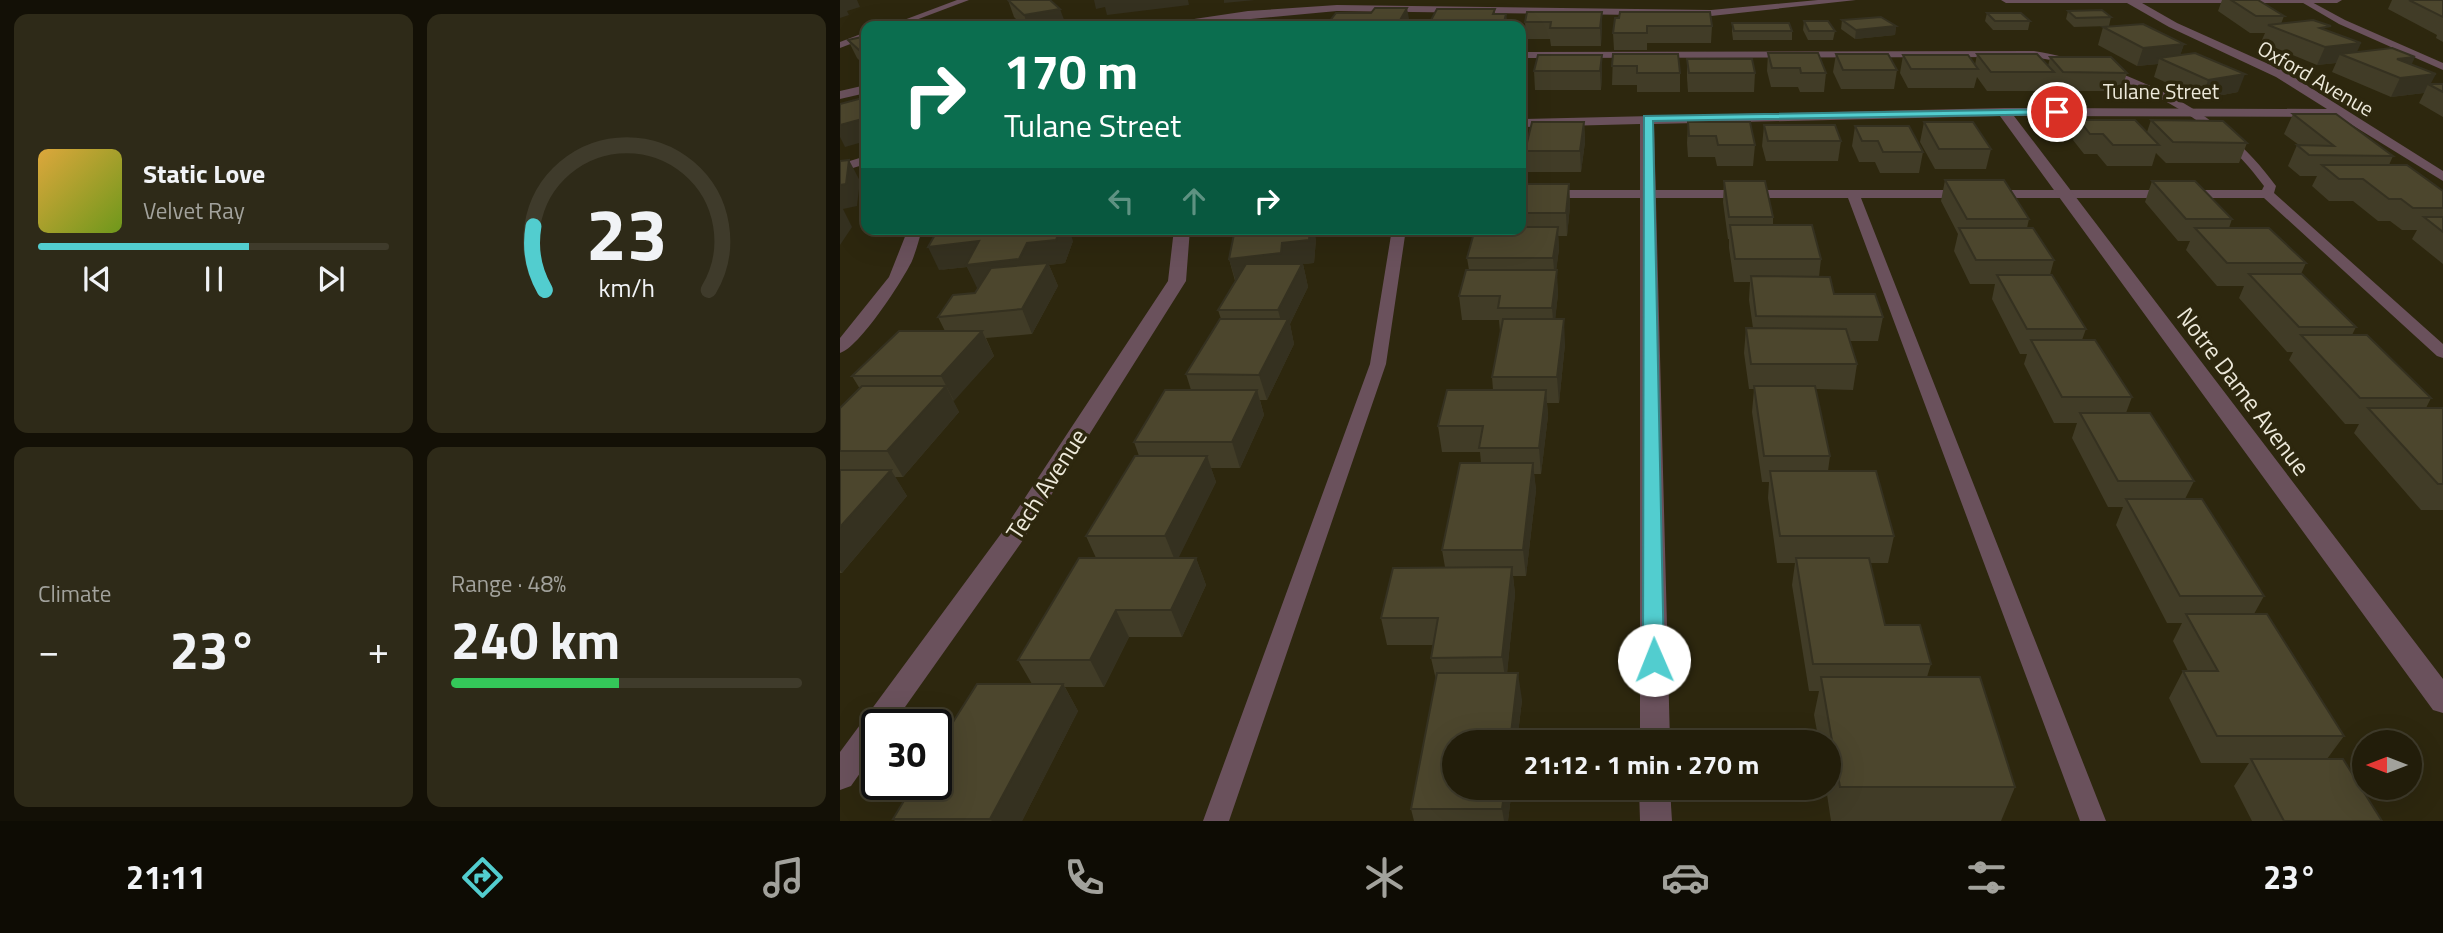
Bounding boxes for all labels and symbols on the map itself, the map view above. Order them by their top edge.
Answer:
street label: Oxford Avenue [2252,32,2380,124]
street label: Tulane Street [2103,75,2220,107]
pin [2027,82,2087,142]
street label: Notre Dame Avenue [2169,299,2319,483]
street label: Tech Avenue [997,421,1095,547]
position arrow [1617,623,1691,697]
speed limit sign: 30 [861,709,952,800]
north arrow [2352,730,2422,800]

